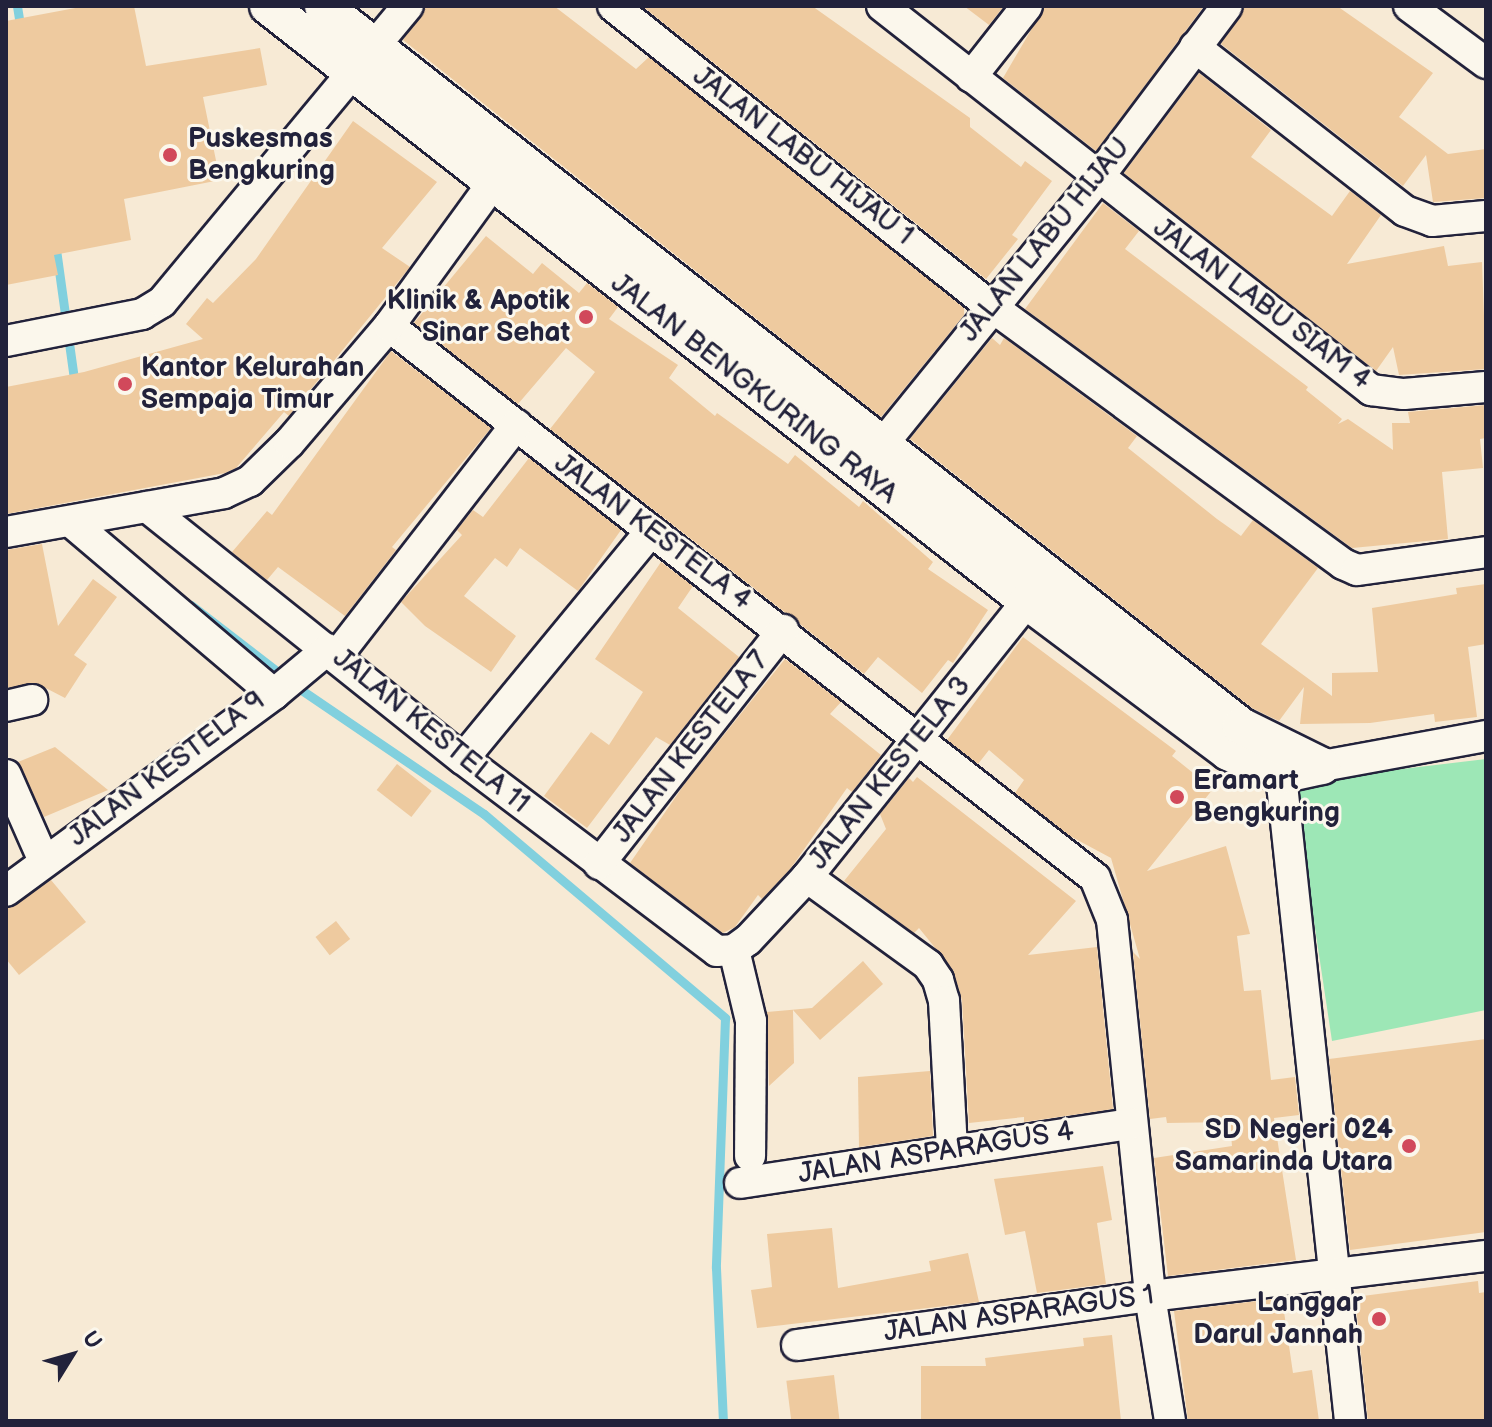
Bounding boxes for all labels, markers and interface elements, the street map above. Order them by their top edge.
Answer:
street label: JALAN LABU HIJAU 1 [686,59,920,253]
place label: Puskesmas Bengkuring [188,122,335,188]
street label: JALAN LABU HIJAU [953,131,1137,349]
marker: Puskesmas Bengkuring [159,144,181,166]
street label: JALAN LABU SIAM 4 [1146,211,1378,397]
street label: JALAN BENGKURING RAYA [604,267,904,511]
place label: Klinik & Apotik Sinar Sehat [387,284,570,350]
marker: Klinik & Apotik Sinar Sehat [577,308,595,326]
place label: Kantor Kelurahan Sempaja Timur [141,351,364,417]
marker: Kantor Kelurahan Sempaja Timur [116,375,134,393]
street label: JALAN KESTELA 4 [548,447,758,617]
street label: JALAN KESTELA 11 [326,641,536,821]
street label: JALAN KESTELA 7 [605,644,777,850]
street label: JALAN KESTELA 3 [802,670,978,876]
street label: JALAN KESTELA 9 [62,684,272,854]
place label: Eramart Bengkuring [1193,764,1340,830]
marker: Eramart Bengkuring [1168,788,1186,806]
place label: SD Negeri 024 Samarinda Utara [1175,1113,1393,1179]
street label: JALAN ASPARAGUS 4 [796,1115,1076,1191]
marker: SD Negeri 024 Samarinda Utara [1400,1137,1418,1155]
street label: JALAN ASPARAGUS 1 [882,1278,1156,1350]
place label: Langgar Darul Jannah [1193,1286,1363,1352]
marker: Langgar Darul Jannah [1370,1310,1388,1328]
north arrow [32,1315,112,1395]
text: U [76,1326,107,1355]

